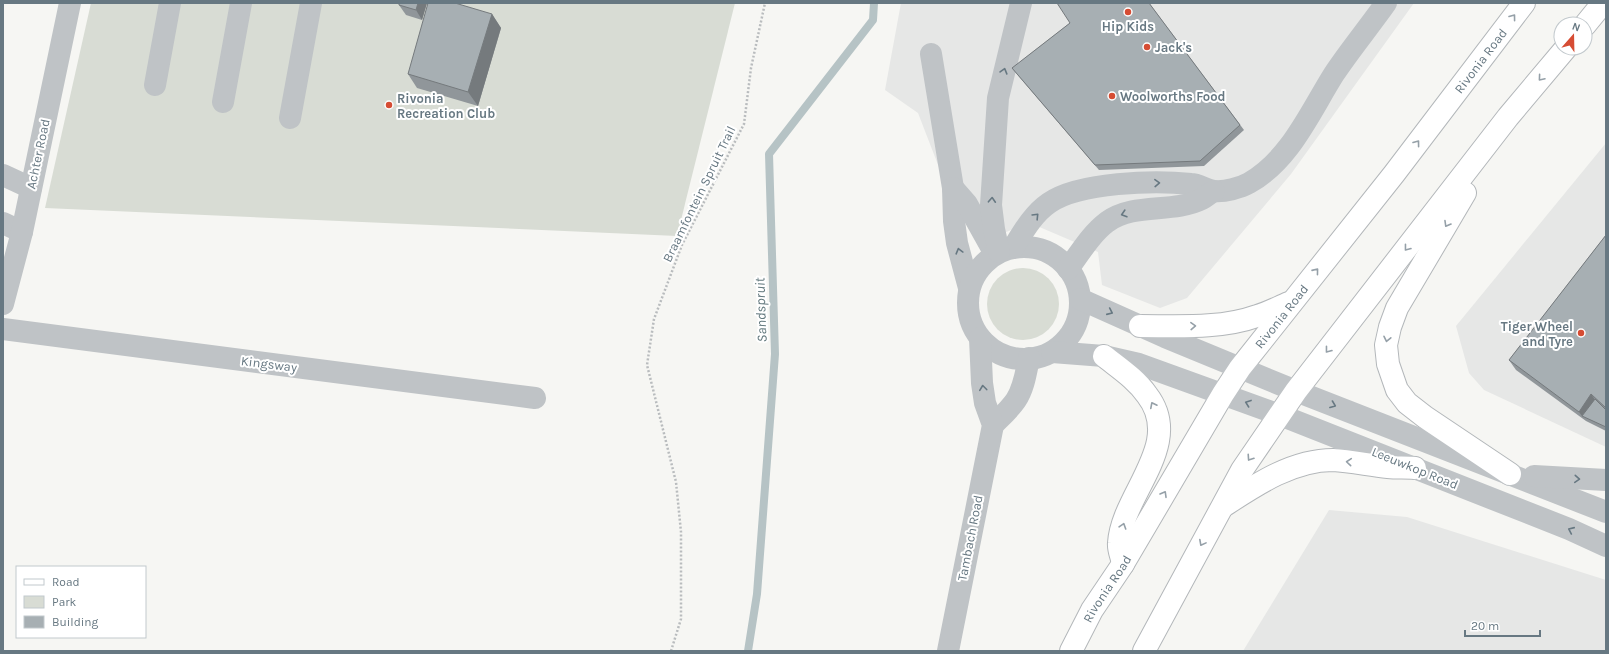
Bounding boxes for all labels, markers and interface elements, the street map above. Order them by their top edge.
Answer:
marker: Hip Kids [1123,7,1133,17]
one-way arrow [1508,15,1515,22]
north arrow [1553,16,1593,56]
place label: Hip Kids [1102,19,1154,34]
text: N [1570,20,1582,35]
street label: Rivonia Road [1451,25,1510,96]
place label: Jack's [1155,40,1192,55]
marker: Jack's [1142,42,1152,52]
one-way arrow [999,68,1008,75]
one-way arrow [1538,73,1545,81]
place label: Woolworths Food [1120,89,1226,104]
place label: Rivonia Recreation Club [397,91,495,121]
marker: Woolworths Food [1107,91,1117,101]
marker: Rivonia Recreation Club [384,100,394,110]
street label: Achter Road [23,118,53,190]
street label: Braamfontein Spruit Trail [659,123,739,265]
one-way arrow [1412,141,1419,148]
one-way arrow [1154,179,1160,187]
one-way arrow [988,197,996,203]
one-way arrow [1121,209,1128,218]
one-way arrow [1031,213,1038,221]
one-way arrow [1444,220,1451,227]
one-way arrow [1405,243,1412,250]
one-way arrow [956,247,964,254]
one-way arrow [1312,269,1319,276]
water label: Sandspruit [751,277,771,343]
street label: Rivonia Road [1251,281,1311,351]
one-way arrow [1106,307,1113,315]
place label: Tiger Wheel and Tyre [1501,319,1573,349]
one-way arrow [1190,321,1196,330]
marker: Tiger Wheel and Tyre [1576,328,1586,338]
one-way arrow [1384,335,1392,342]
one-way arrow [1325,346,1332,353]
street label: Kingsway [240,353,298,375]
one-way arrow [979,385,988,391]
one-way arrow [1245,400,1252,408]
one-way arrow [1150,401,1158,409]
one-way arrow [1329,401,1336,409]
street label: Leeuwkop Road [1370,444,1460,492]
one-way arrow [1248,454,1255,461]
one-way arrow [1346,457,1352,466]
one-way arrow [1574,474,1580,483]
one-way arrow [1160,491,1167,498]
street label: Tambach Road [954,494,986,582]
one-way arrow [1118,523,1127,530]
one-way arrow [1567,527,1575,535]
one-way arrow [1199,538,1206,546]
street label: Rivonia Road [1079,552,1134,625]
legend [16,566,146,638]
text: Road [52,575,80,589]
text: Park [52,595,77,609]
scale bar [1465,612,1540,638]
text: Building [52,615,99,629]
text: 20 m [1471,619,1499,633]

